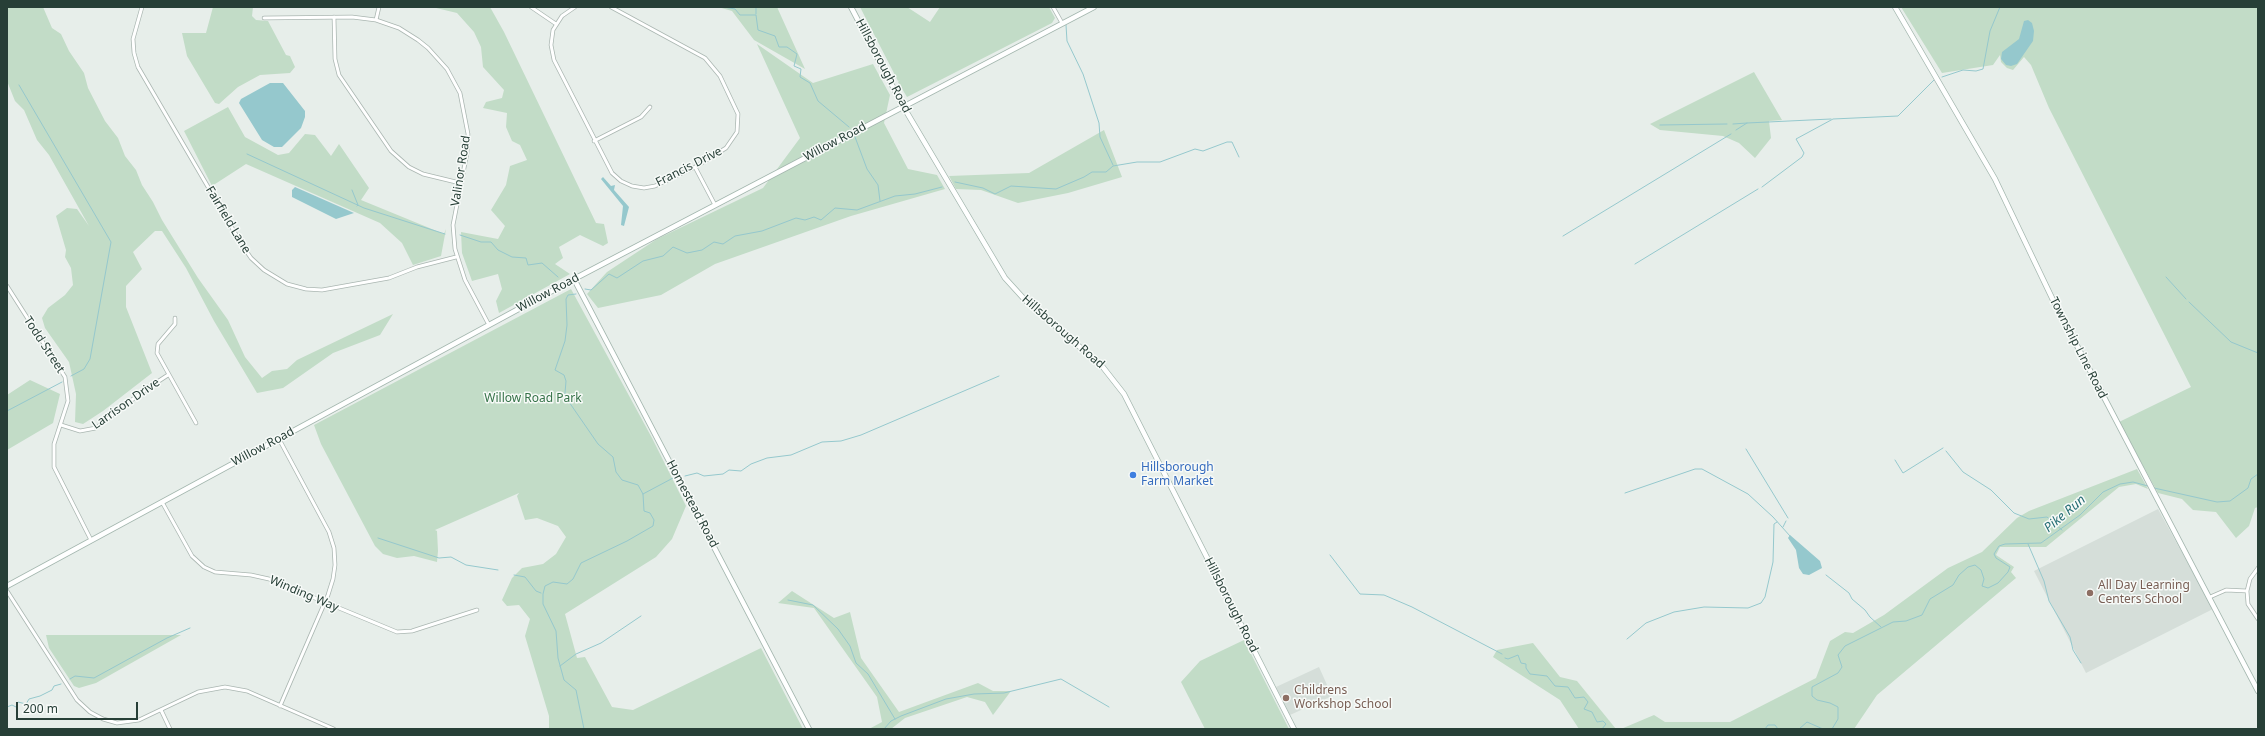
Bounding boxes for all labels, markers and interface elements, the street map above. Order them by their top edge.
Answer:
street label: Hillsborough Road [852,16,914,116]
street label: Willow Road [801,119,869,165]
street label: Valinor Road [448,135,474,207]
street label: Francis Drive [653,144,725,190]
street label: Fairfield Lane [202,184,254,256]
street label: Willow Road [514,270,582,316]
street label: Hillsborough Road [1019,292,1107,372]
street label: Township Line Road [2046,295,2110,401]
street label: Todd Street [20,314,68,376]
street label: Larrison Drive [89,375,163,433]
park label: Willow Road Park [484,392,582,406]
street label: Willow Road [229,424,297,470]
street label: Homestead Road [663,458,721,550]
place label: Hillsborough Farm Market [1141,461,1214,489]
marker: Hillsborough Farm Market [1128,470,1138,480]
water label: Pike Run [2041,492,2089,536]
street label: Hillsborough Road [1201,555,1261,655]
street label: Winding Way [267,573,341,615]
place label: All Day Learning Centers School [2098,579,2190,607]
marker: All Day Learning Centers School [2085,588,2095,598]
place label: Childrens Workshop School [1294,684,1392,712]
marker: Childrens Workshop School [1281,693,1291,703]
scale bar [18,694,140,720]
text: 200 m [23,700,58,717]

